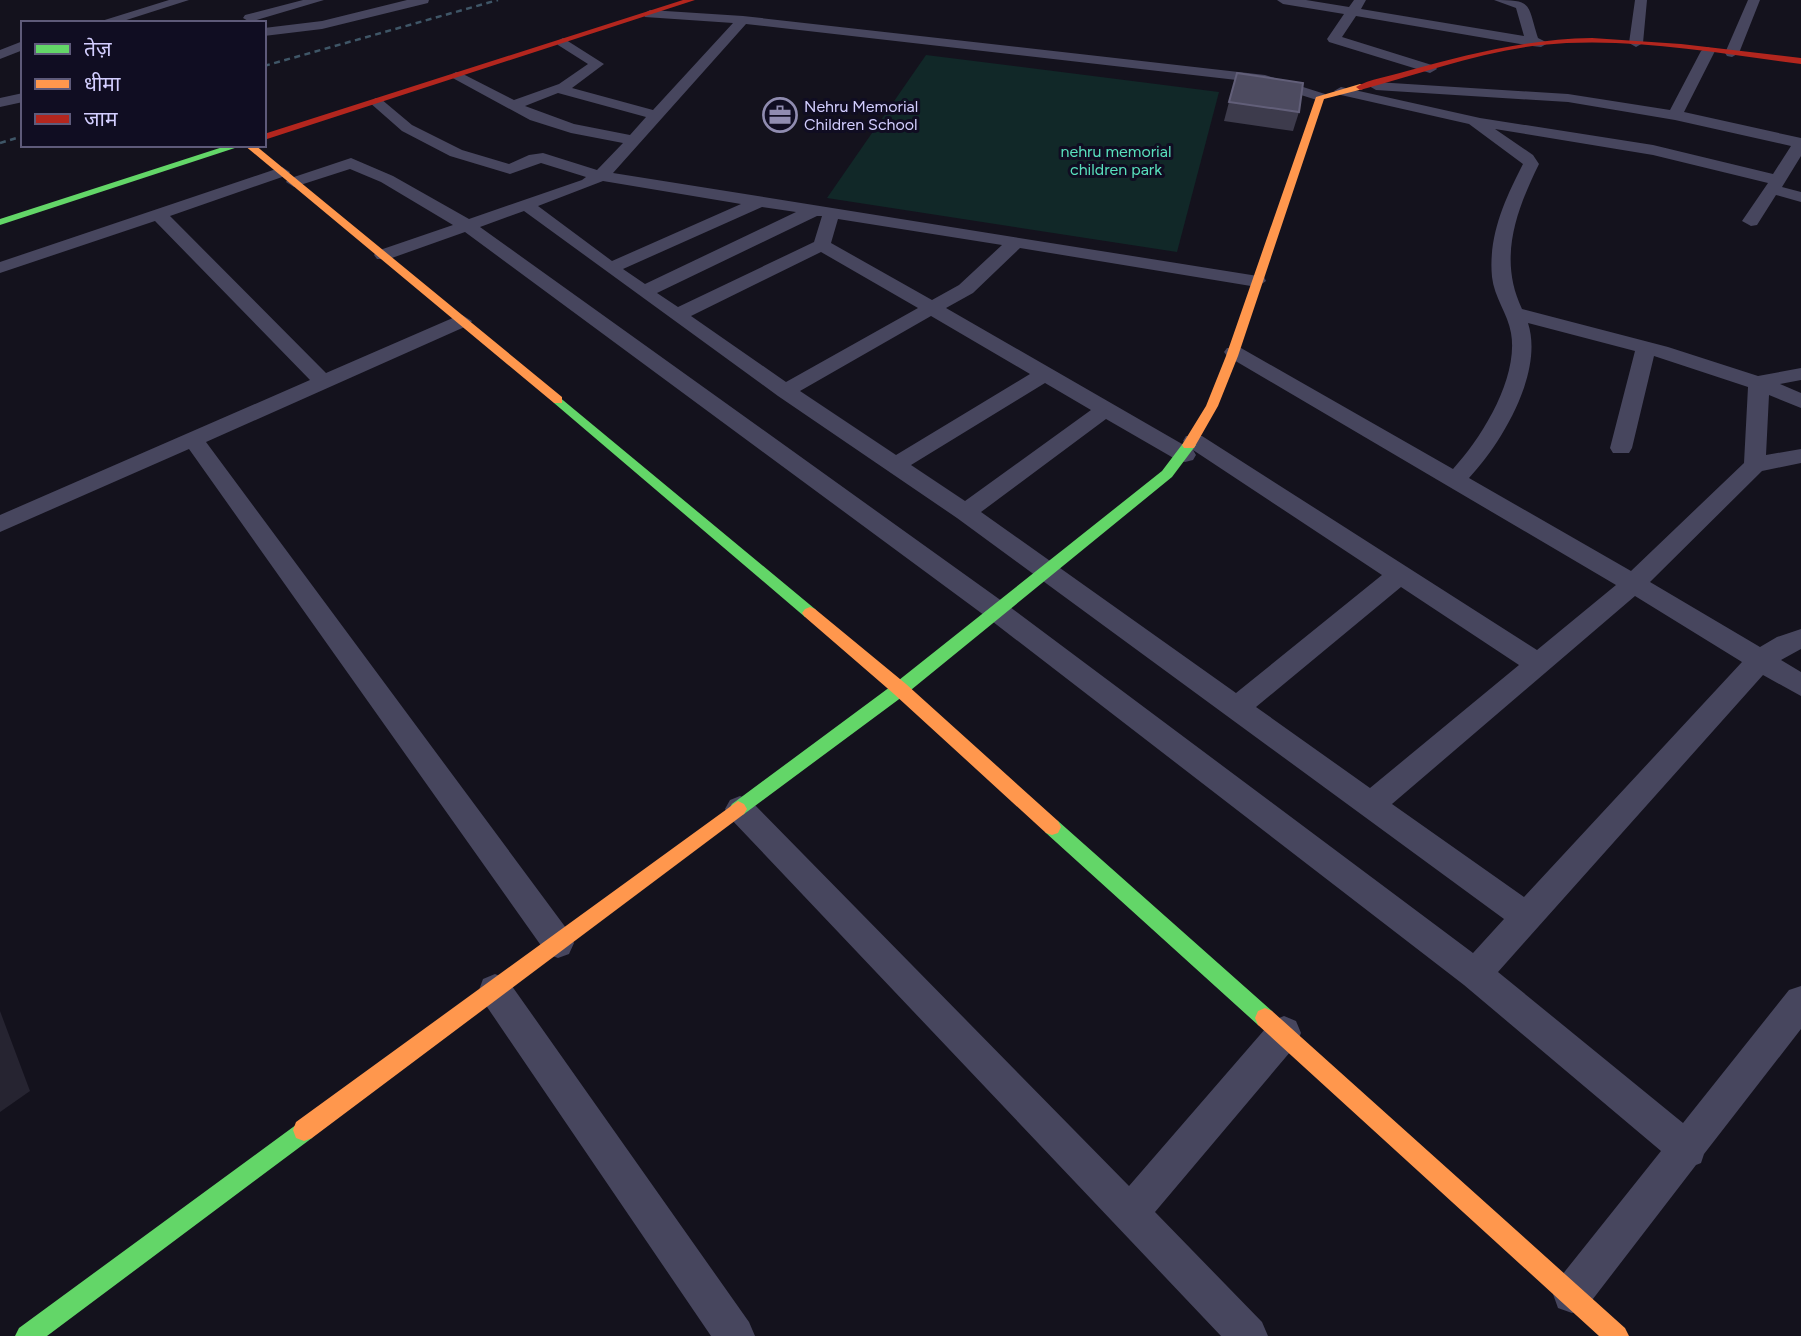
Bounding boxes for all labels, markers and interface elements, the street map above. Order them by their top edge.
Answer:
legend [21,21,266,147]
text: तेज़ [84,36,112,61]
text: धीमा [84,71,121,96]
office icon: Nehru Memorial Children School [761,96,799,134]
place label: Nehru Memorial Children School [804,97,918,134]
text: जाम [84,106,118,131]
park label: nehru memorial children park [1061,142,1171,179]

